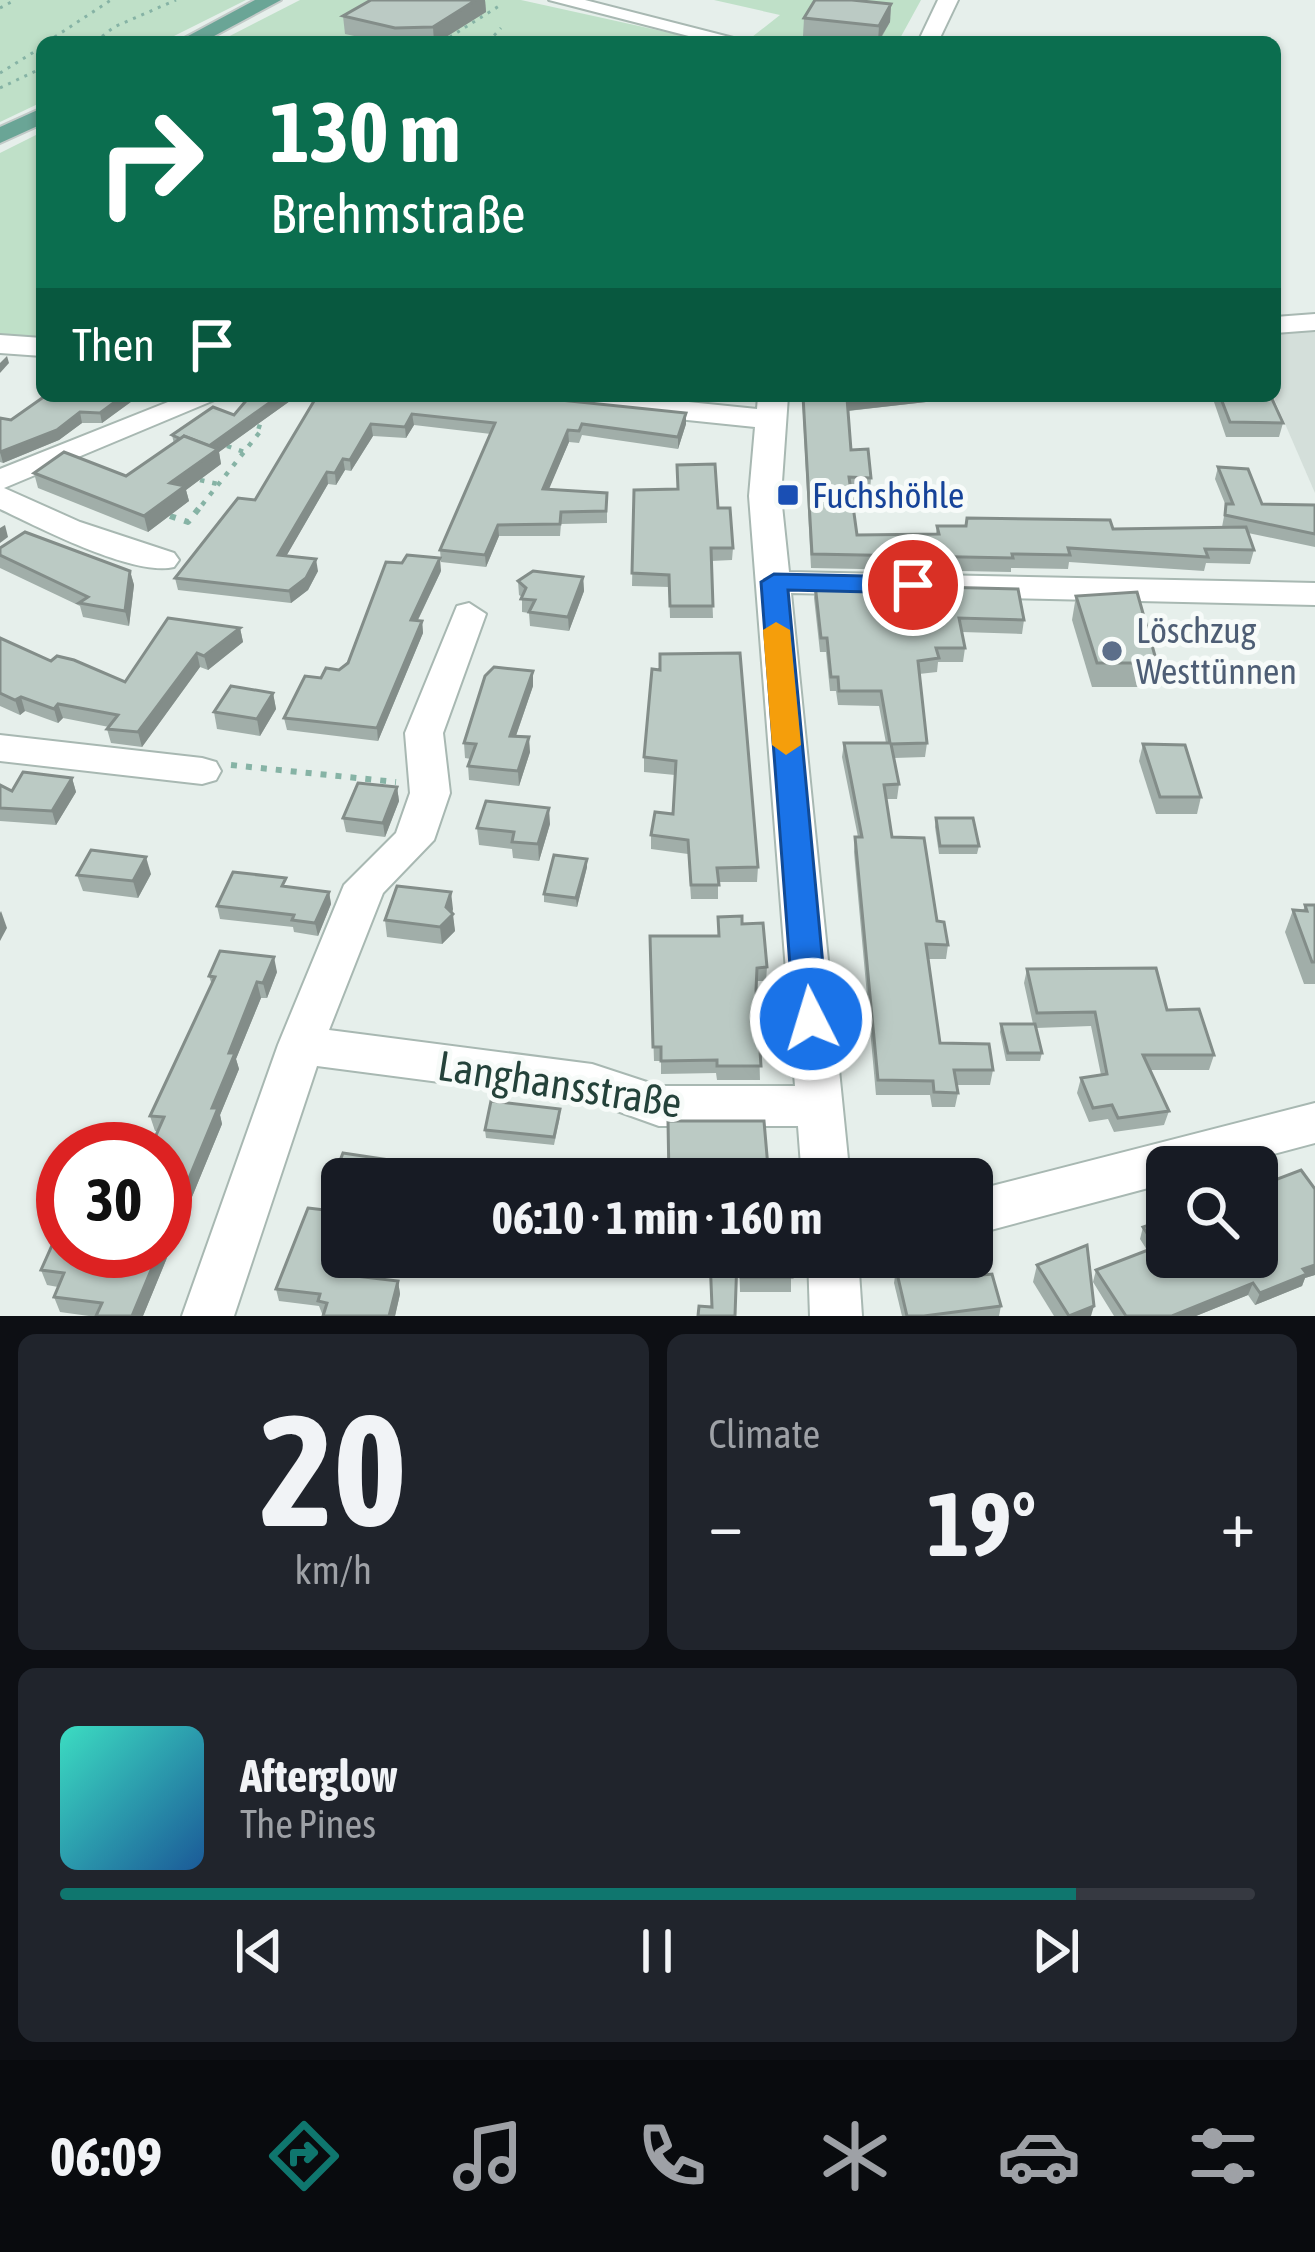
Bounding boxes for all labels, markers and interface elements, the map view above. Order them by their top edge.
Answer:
icon: right [72,84,228,240]
text: 130 m [270,84,460,180]
text: Brehmstraße [270,183,526,244]
icon: arrive [179,312,245,378]
text: Then [72,319,155,371]
place label: Fuchshöhle [812,474,964,516]
marker: Fuchshöhle [775,482,801,508]
pin [862,534,964,636]
icon: arrive [880,552,946,618]
place label: Löschzug Westtünnen [1136,609,1297,692]
marker: Löschzug Westtünnen [1099,638,1125,664]
position arrow [748,956,874,1082]
street label: Langhansstraße [435,1041,685,1127]
speed limit sign: 30 [36,1122,192,1278]
map controls [1146,1146,1278,1278]
button: search [1146,1146,1278,1278]
text: 06:10 · 1 min · 160 m [492,1192,822,1244]
text: 20 [260,1380,407,1559]
text: Climate [709,1412,820,1456]
text: 19° [927,1472,1036,1575]
text: − [709,1485,743,1561]
text: + [1221,1485,1255,1561]
text: km/h [295,1548,372,1592]
text: Afterglow [240,1750,398,1802]
text: The Pines [240,1802,376,1846]
icon: previous [226,1918,292,1984]
icon: pause [624,1918,690,1984]
icon: next [1023,1918,1089,1984]
icon: directions [262,2114,346,2198]
icon: music [446,2114,530,2198]
icon: phone [630,2114,714,2198]
icon: climate [813,2114,897,2198]
icon: car [997,2114,1081,2198]
icon: filters [1181,2114,1265,2198]
text: 06:09 [50,2126,162,2187]

